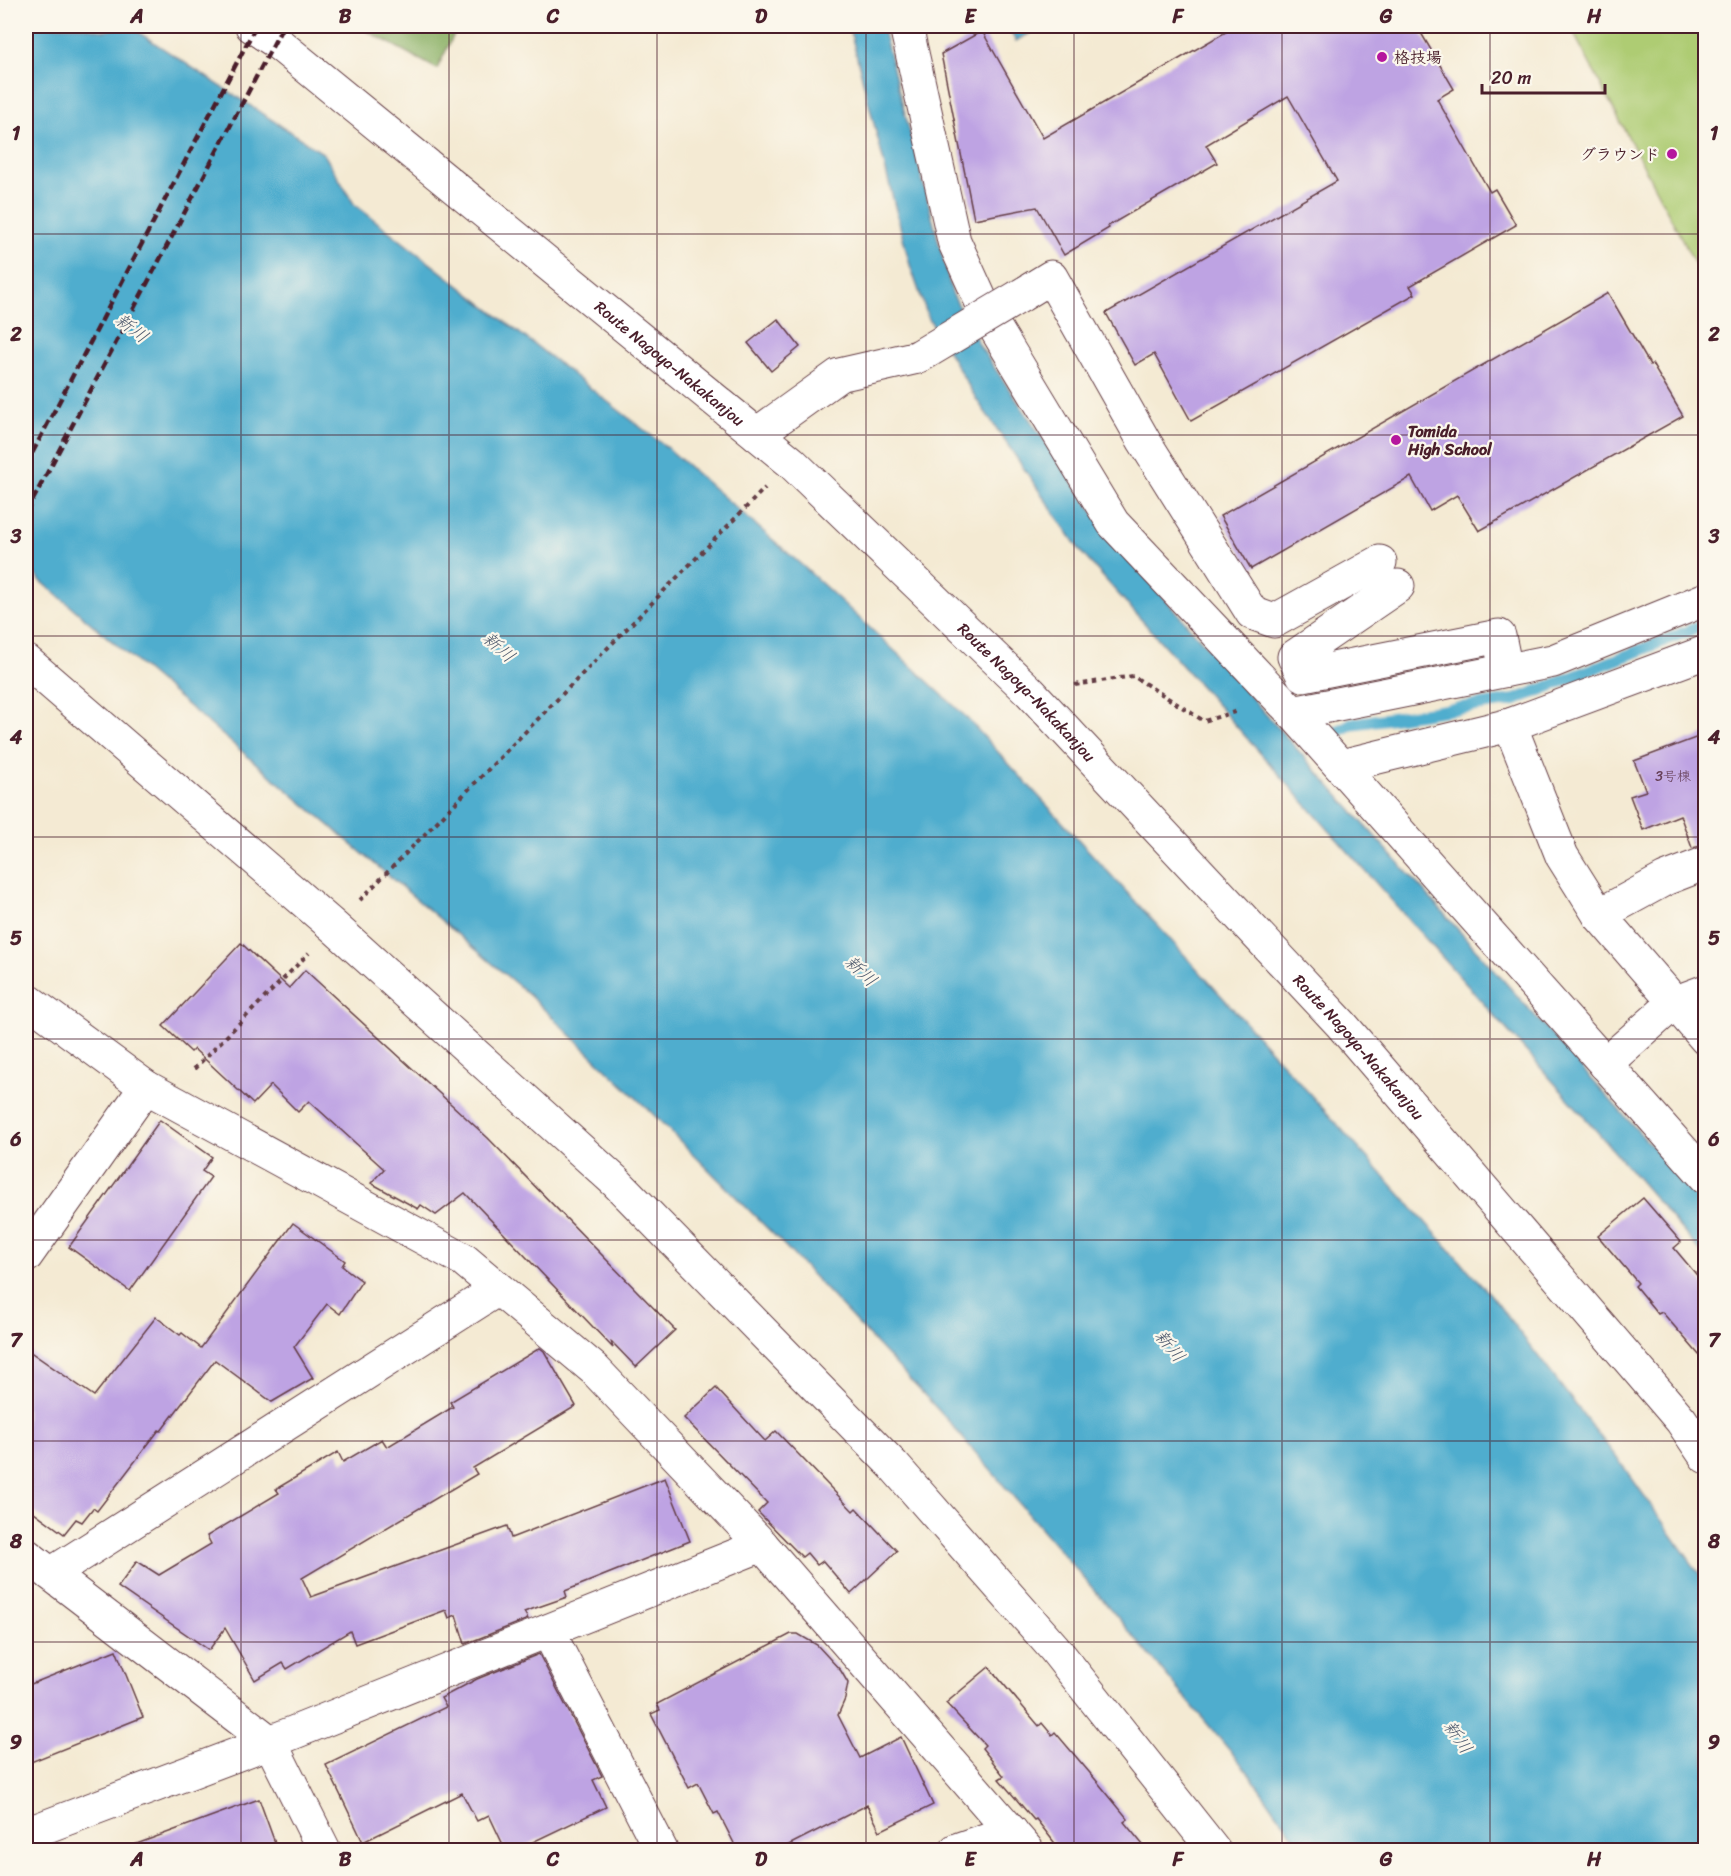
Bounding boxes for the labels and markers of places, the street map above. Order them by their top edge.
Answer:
place label: 格技場 [1394,43,1442,72]
marker: 格技場 [1375,50,1389,64]
place label: グラウンド [1580,140,1660,169]
marker: グラウンド [1665,147,1679,161]
place label: Tomida High School [1407,417,1493,464]
marker: Tomida High School [1389,433,1403,447]

